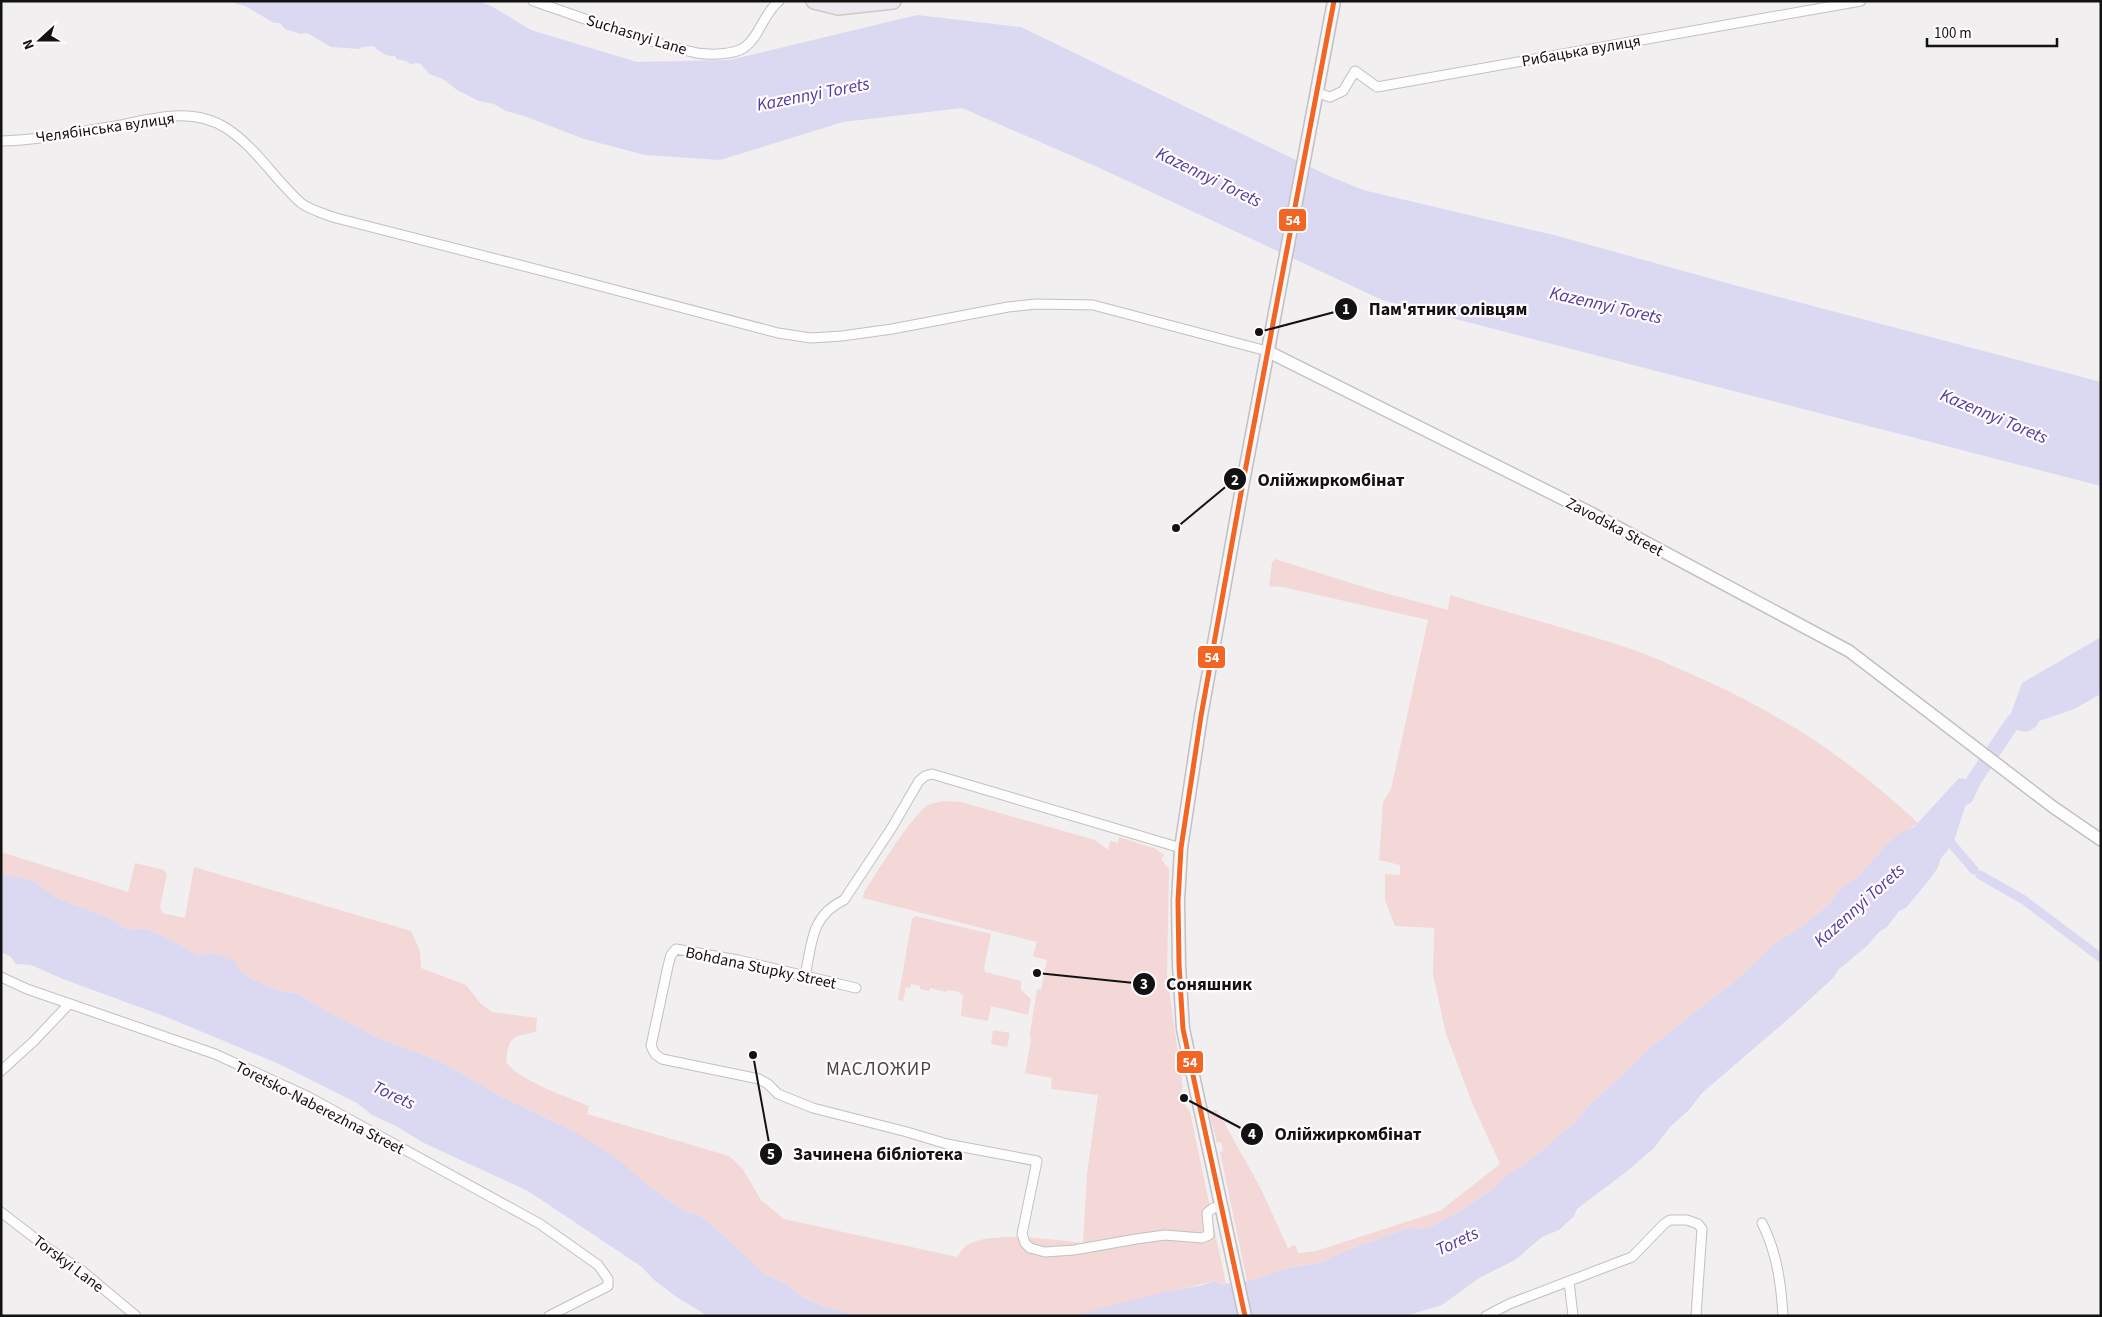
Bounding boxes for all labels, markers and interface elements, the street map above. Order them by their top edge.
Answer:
street label: Suchasnyi Lane [584,9,690,61]
north arrow [15,15,65,65]
scale bar [1927,15,2057,47]
text: 100 m [1934,23,1972,44]
street label: Рибацька вулиця [1520,30,1642,72]
text: N [18,36,40,52]
water label: Kazennyi Torets [754,71,872,118]
street label: Челябінська вулиця [34,107,176,149]
water label: Kazennyi Torets [1152,141,1266,214]
line badge: 54 [1278,208,1307,232]
text: 54 [1286,211,1301,231]
water label: Kazennyi Torets [1547,280,1665,331]
callout: Пам'ятник олівцям [1334,292,1537,325]
text: Пам'ятник олівцям [1369,297,1527,322]
text: 1 [1342,299,1350,320]
water label: Kazennyi Torets [1936,383,2051,450]
callout: Олійжиркомбiнат [1223,463,1415,496]
text: Олійжиркомбiнат [1257,468,1405,493]
text: 2 [1231,470,1239,491]
street label: Zavodska Street [1562,492,1668,562]
line badge: 54 [1197,645,1226,669]
text: 54 [1205,648,1220,668]
water label: Kazennyi Torets [1808,858,1910,953]
street label: Bohdana Stupky Street [683,941,839,995]
callout: Соняшник [1131,967,1263,1000]
text: Соняшник [1166,972,1252,997]
text: 3 [1140,974,1148,995]
line badge: 54 [1176,1050,1204,1074]
text: 54 [1183,1053,1198,1073]
street label: Toretsko-Naberezhna Street [231,1056,408,1160]
district label: МАСЛОЖИР [826,1056,932,1083]
water label: Torets [368,1075,419,1116]
callout: Олійжиркомбінат [1239,1117,1431,1150]
text: Олійжиркомбінат [1274,1122,1422,1147]
text: 4 [1248,1124,1256,1145]
callout: Зачинена бібліотека [758,1137,974,1170]
text: Зачинена бібліотека [793,1142,963,1167]
text: 5 [767,1144,775,1165]
water label: Torets [1432,1221,1483,1262]
street label: Torskyi Lane [28,1230,108,1298]

